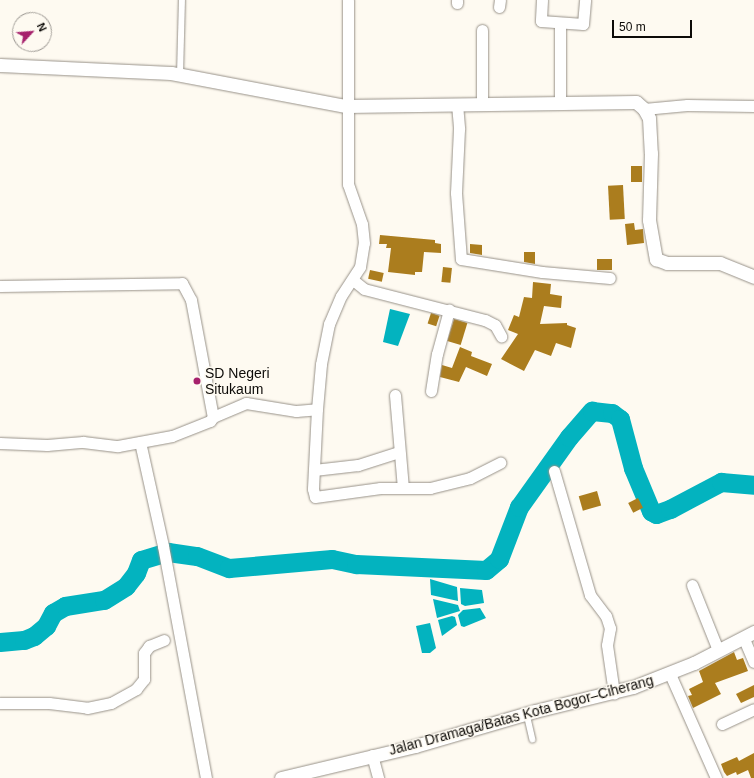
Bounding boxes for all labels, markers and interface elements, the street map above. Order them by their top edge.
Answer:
north arrow [12,12,52,52]
scale bar [614,12,694,38]
text: 50 m [619,20,646,34]
text: N [35,21,49,33]
place label: SD Negeri Situkaum [205,365,270,398]
marker: SD Negeri Situkaum [192,376,202,386]
street label: Jalan Dramaga/Batas Kota Bogor–Ciherang [387,672,655,758]

